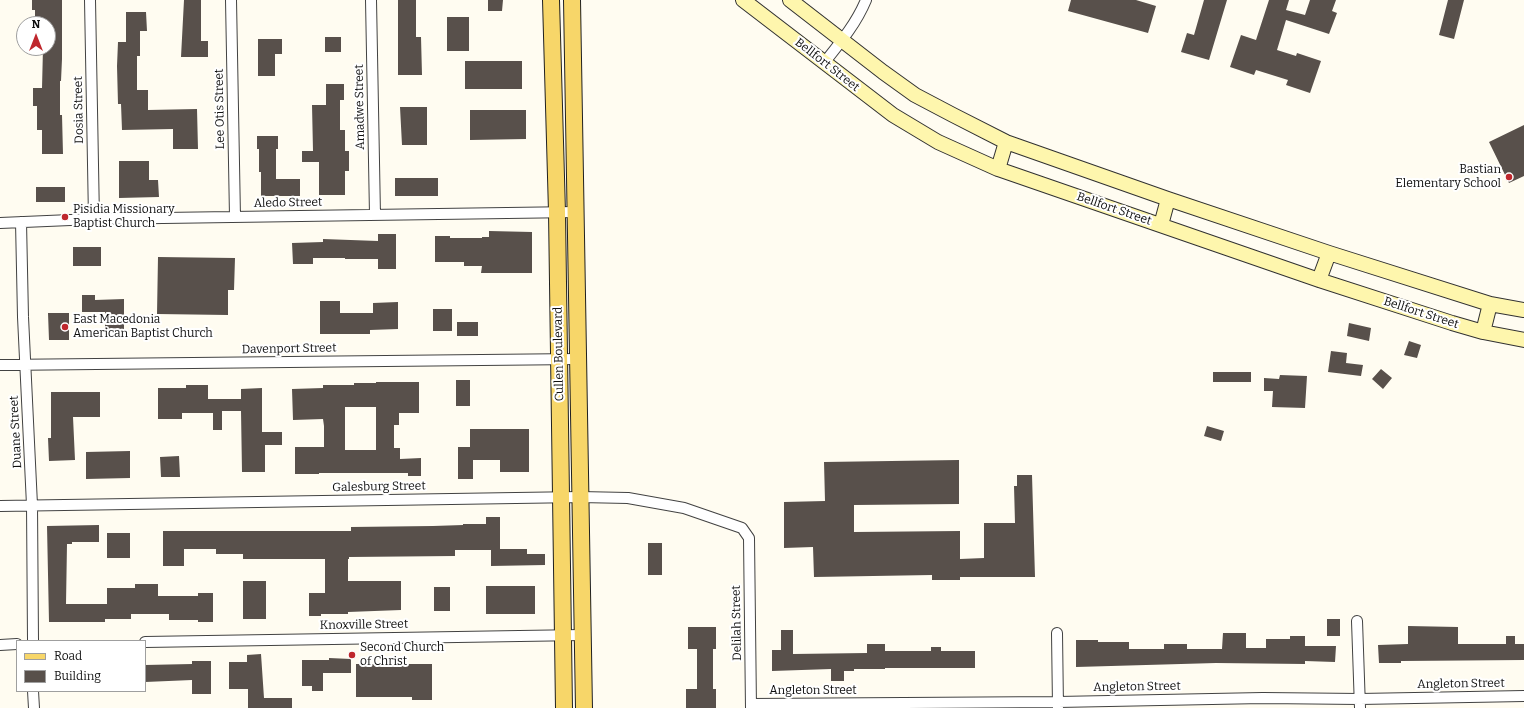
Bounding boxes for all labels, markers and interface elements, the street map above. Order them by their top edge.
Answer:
north arrow [16,16,56,56]
text: N [32,18,40,31]
street label: Bellfort Street [792,35,862,95]
street label: Amadwe Street [352,64,368,150]
street label: Lee Otis Street [212,68,228,150]
street label: Dosia Street [71,76,87,144]
place label: Bastian Elementary School [1395,163,1501,191]
marker: Bastian Elementary School [1504,172,1514,182]
street label: Bellfort Street [1075,190,1153,228]
street label: Aledo Street [254,195,322,211]
place label: Pisidia Missionary Baptist Church [73,203,175,231]
marker: Pisidia Missionary Baptist Church [60,212,70,222]
street label: Bellfort Street [1382,294,1460,332]
street label: Cullen Boulevard [551,306,567,402]
place label: East Macedonia American Baptist Church [73,313,213,341]
marker: East Macedonia American Baptist Church [60,322,70,332]
street label: Davenport Street [241,341,337,357]
street label: Duane Street [7,395,25,469]
street label: Galesburg Street [332,479,426,495]
street label: Delilah Street [729,585,745,661]
street label: Knoxville Street [320,617,408,633]
legend [16,640,146,692]
place label: Second Church of Christ [360,641,444,669]
text: Road [54,649,82,663]
marker: Second Church of Christ [347,650,357,660]
text: Building [54,669,101,683]
street label: Angleton Street [1417,676,1505,692]
street label: Angleton Street [1093,679,1181,695]
street label: Angleton Street [769,684,857,698]

